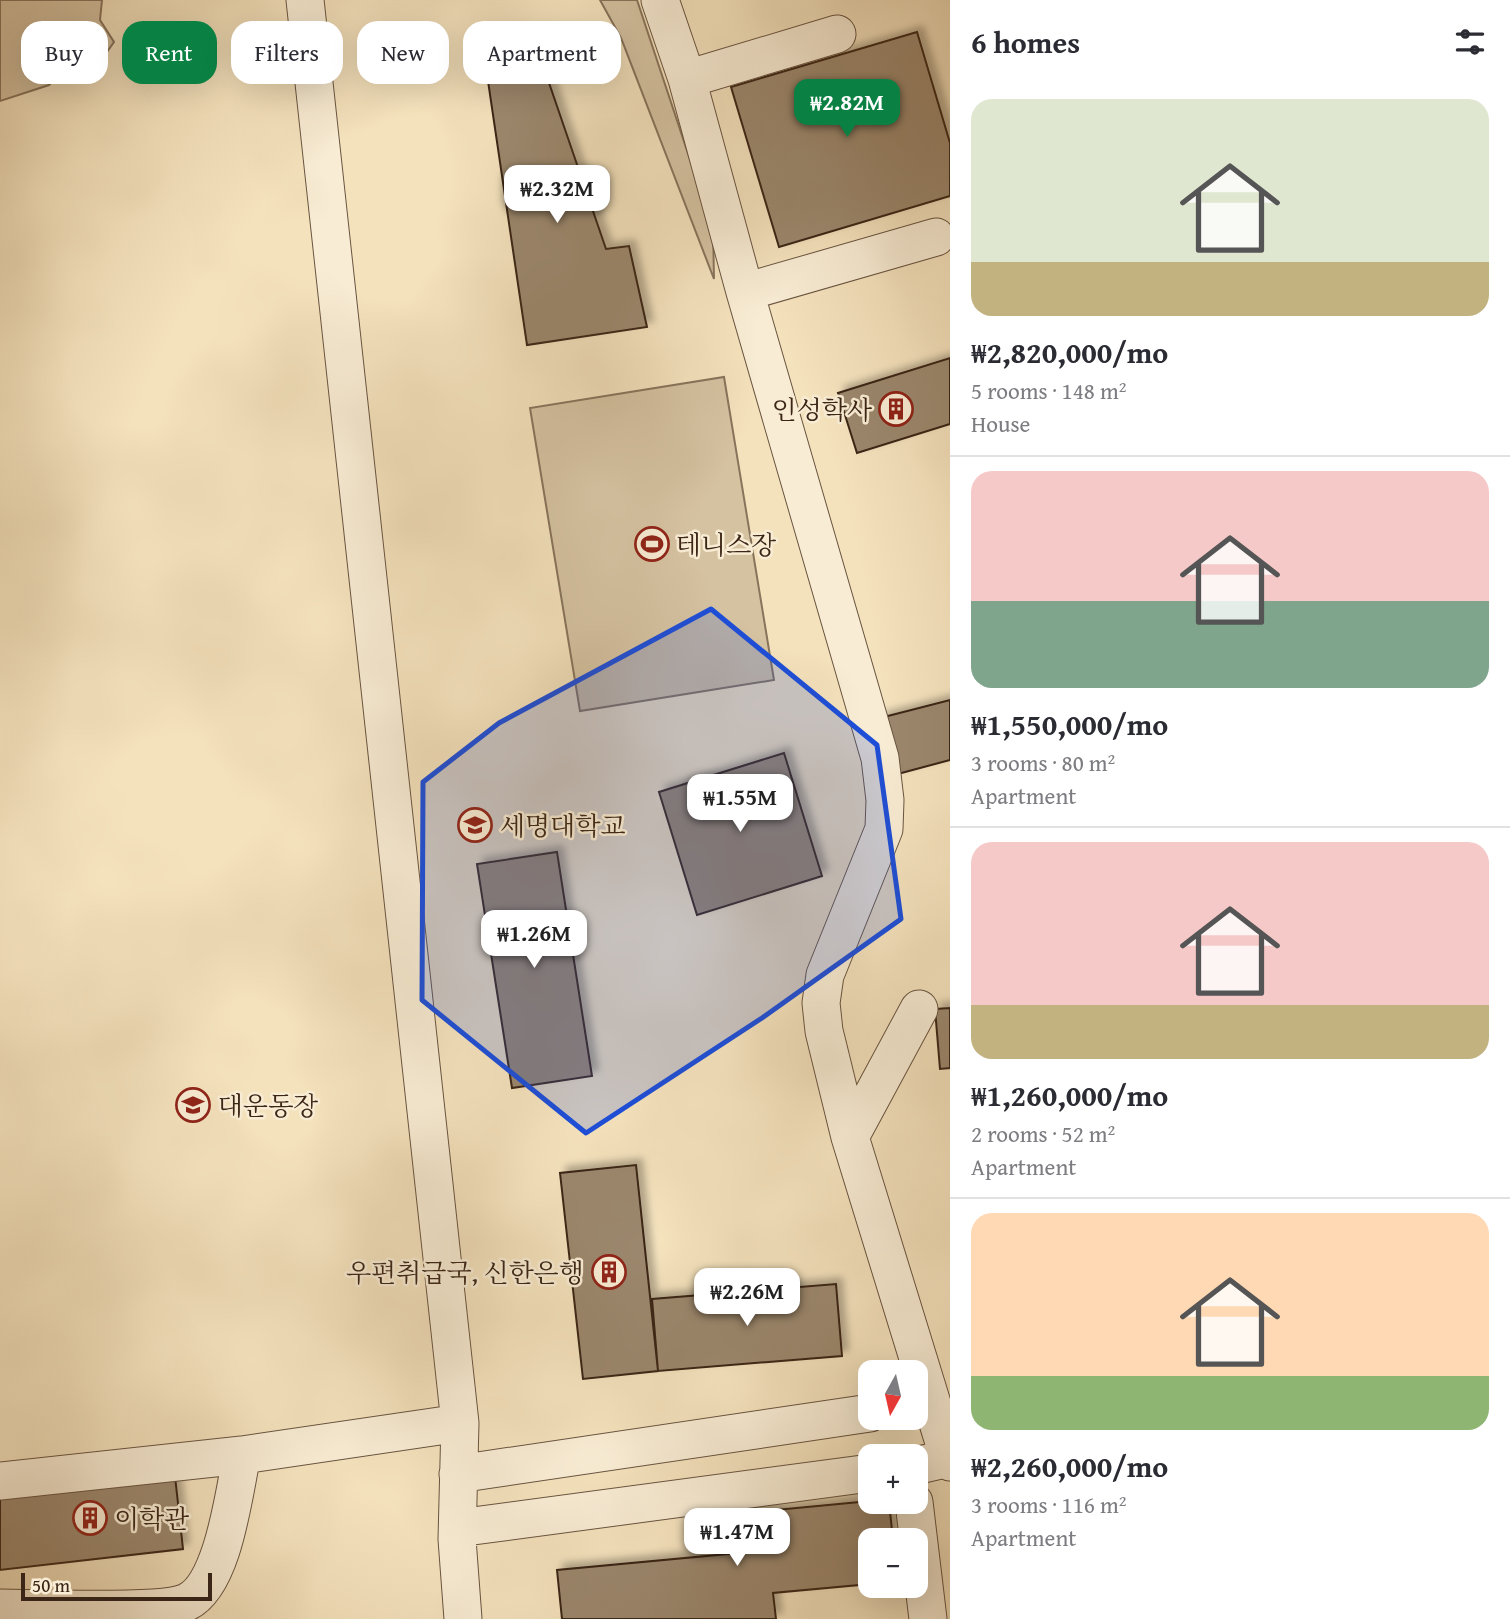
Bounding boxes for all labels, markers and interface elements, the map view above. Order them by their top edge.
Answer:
text: 6 homes [971,20,1080,64]
chip: Buy [21,21,108,84]
chip: Rent [122,21,217,84]
chip: Filters [231,21,343,84]
chip: New [357,21,449,84]
chip: Apartment [463,21,621,84]
icon: filters [1451,23,1489,61]
pin: ₩2.82M [790,80,904,139]
text: ₩2.82M [810,85,884,118]
icon: home [1167,145,1293,271]
pin: ₩2.32M [500,166,614,225]
text: ₩2.32M [520,171,594,204]
text: ₩2,820,000/mo [971,330,1168,374]
text: 5 rooms · 148 m² [971,374,1126,407]
place label: 인성학사 [772,390,872,429]
building icon: 인성학사 [877,390,915,428]
text: House [971,407,1030,440]
icon: home [1167,517,1293,643]
sports icon: 테니스장 [633,525,671,563]
place label: 테니스장 [676,525,776,564]
text: ₩1,550,000/mo [971,702,1168,746]
text: 3 rooms · 80 m² [971,746,1115,779]
pin: ₩1.55M [683,774,797,834]
text: Apartment [971,779,1076,812]
text: ₩1.55M [703,780,777,813]
school or university icon: 세명대학교 [456,806,494,844]
place label: 세명대학교 [500,806,626,845]
icon: home [1167,888,1293,1014]
pin: ₩1.26M [477,911,591,970]
text: ₩1.26M [497,916,571,949]
text: ₩1,260,000/mo [971,1073,1168,1117]
school or university icon: 대운동장 [174,1086,212,1124]
place label: 대운동장 [218,1086,318,1125]
text: 2 rooms · 52 m² [971,1117,1115,1150]
text: Apartment [971,1150,1076,1183]
place label: 우편취급국, 신한은행 [346,1253,584,1292]
building icon: 우편취급국, 신한은행 [590,1253,628,1291]
icon: home [1167,1259,1293,1385]
pin: ₩2.26M [690,1268,804,1328]
text: ₩2.26M [710,1274,784,1307]
north arrow [858,1360,928,1430]
map controls [858,1360,928,1598]
button: + [858,1444,928,1514]
text: ₩2,260,000/mo [971,1444,1168,1488]
text: 3 rooms · 116 m² [971,1488,1126,1521]
building icon: 이학관 [71,1499,109,1537]
place label: 이학관 [114,1499,189,1538]
pin: ₩1.47M [680,1508,794,1568]
text: ₩1.47M [700,1514,774,1547]
text: Apartment [971,1521,1076,1554]
button: − [858,1528,928,1598]
scale bar [21,1570,212,1602]
text: 50 m [32,1571,70,1599]

